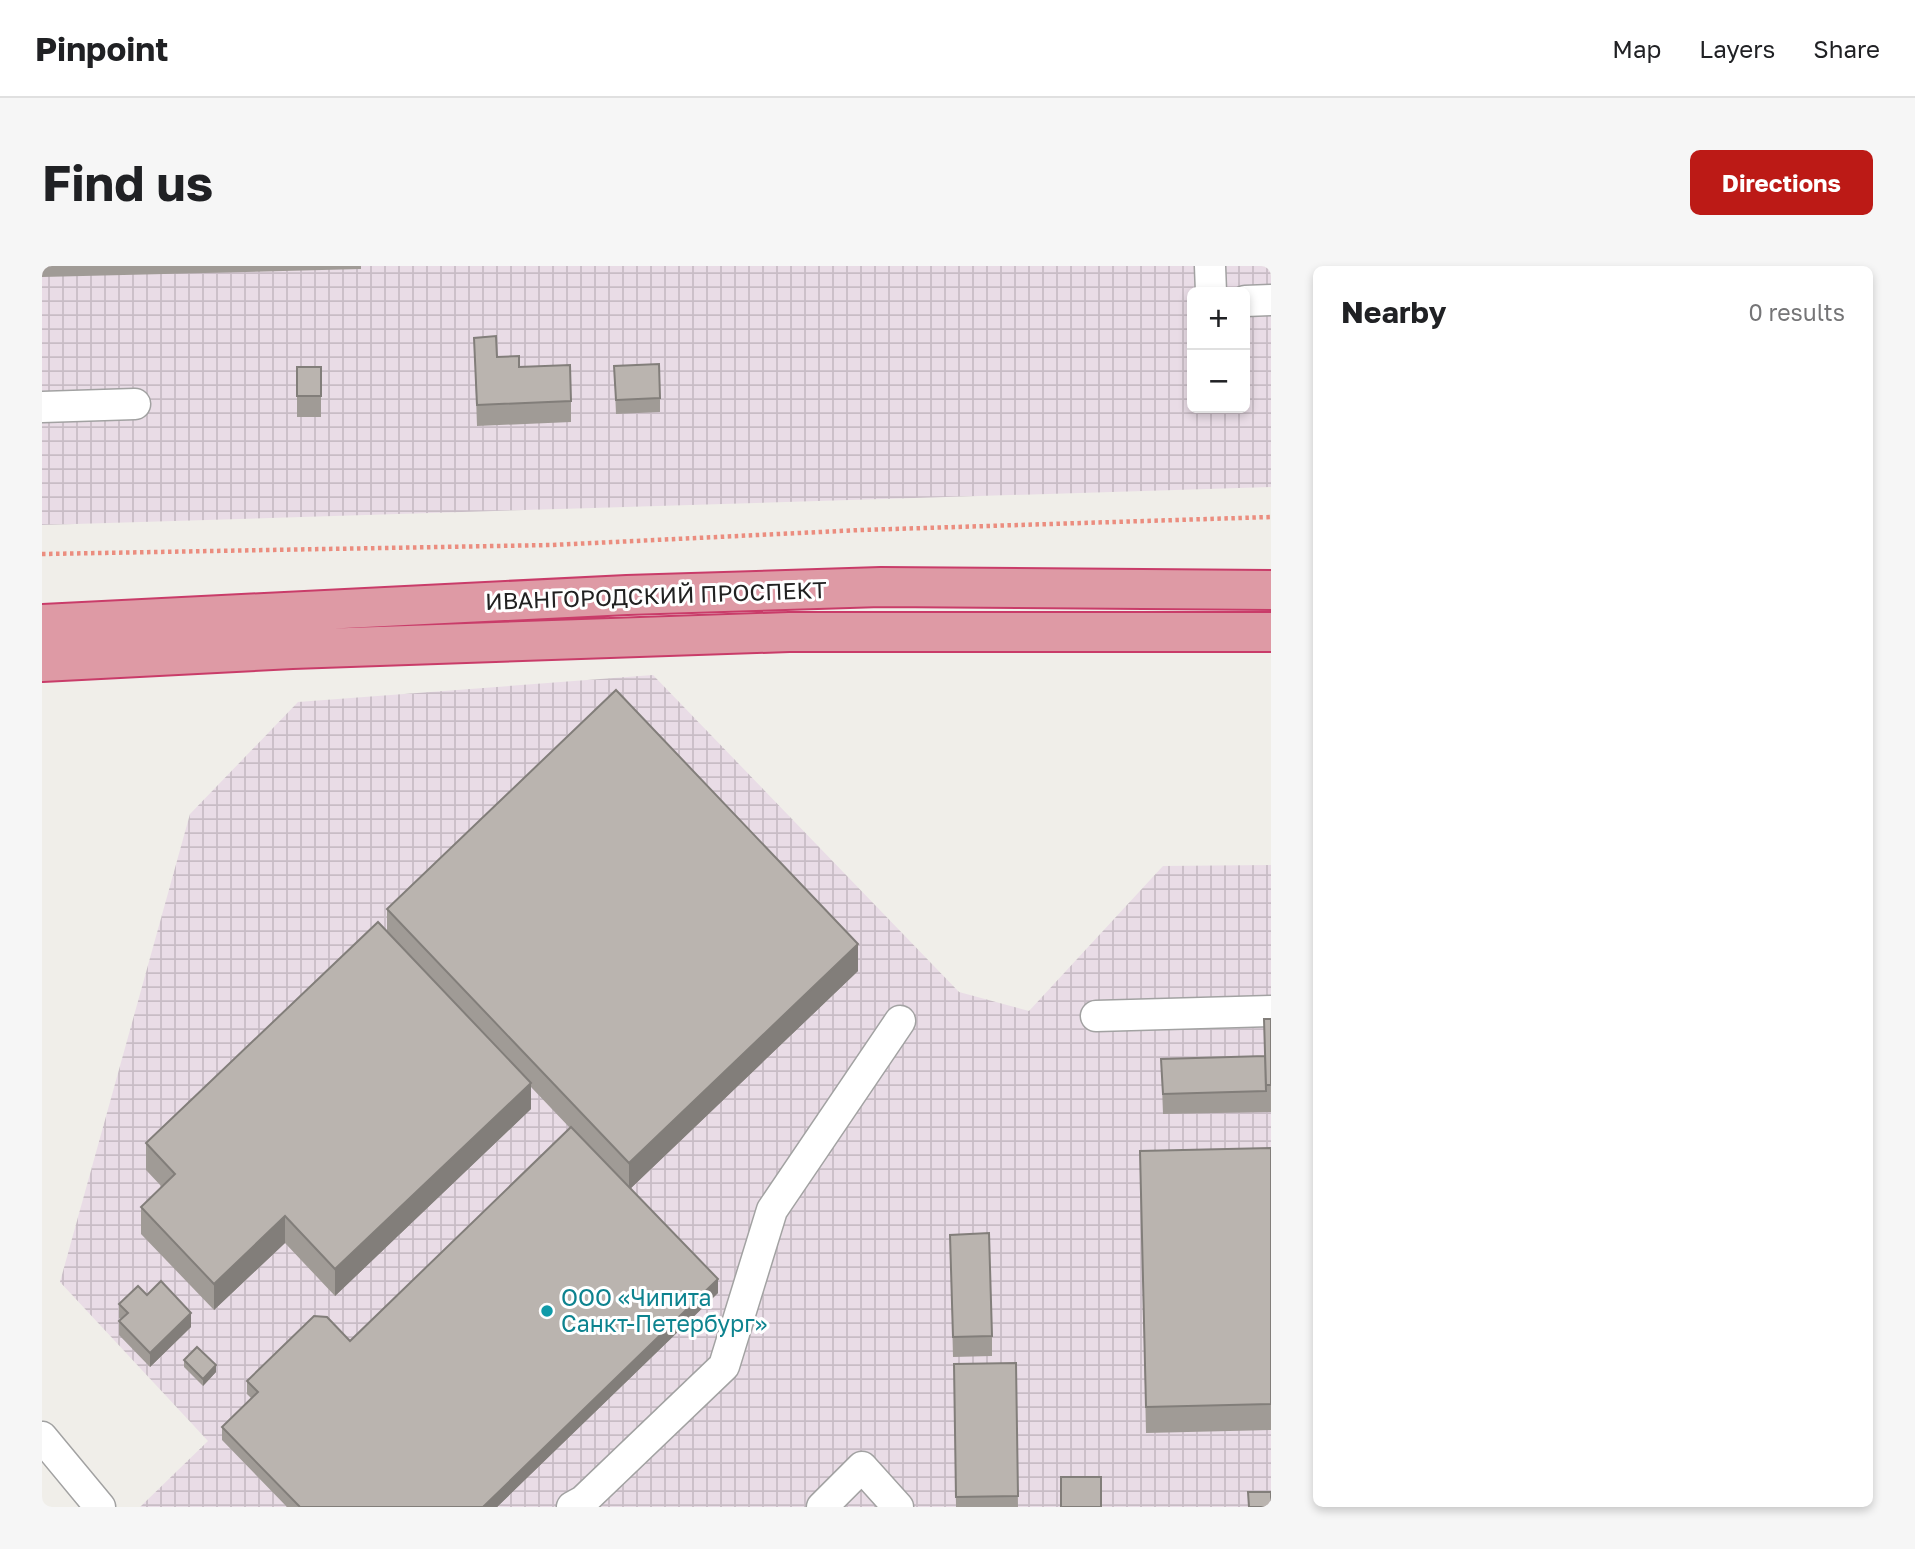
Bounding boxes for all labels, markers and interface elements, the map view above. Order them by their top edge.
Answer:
text: Pinpoint [35,29,168,68]
text: Map [1612,34,1661,63]
text: Layers [1699,34,1775,63]
text: Share [1813,34,1880,63]
button: Directions [1690,150,1873,215]
text: Find us [42,153,213,212]
map controls [1187,287,1250,413]
button: + [1187,287,1250,350]
text: Nearby [1341,294,1446,330]
text: 0 results [1749,298,1845,326]
button: − [1187,350,1250,413]
street label: ИВАНГОРОДСКИЙ ПРОСПЕКТ [485,575,827,615]
place label: ООО «Чипита Санкт-Петербург» [561,1283,767,1337]
marker: ООО «Чипита Санкт-Петербург» [539,1303,555,1319]

